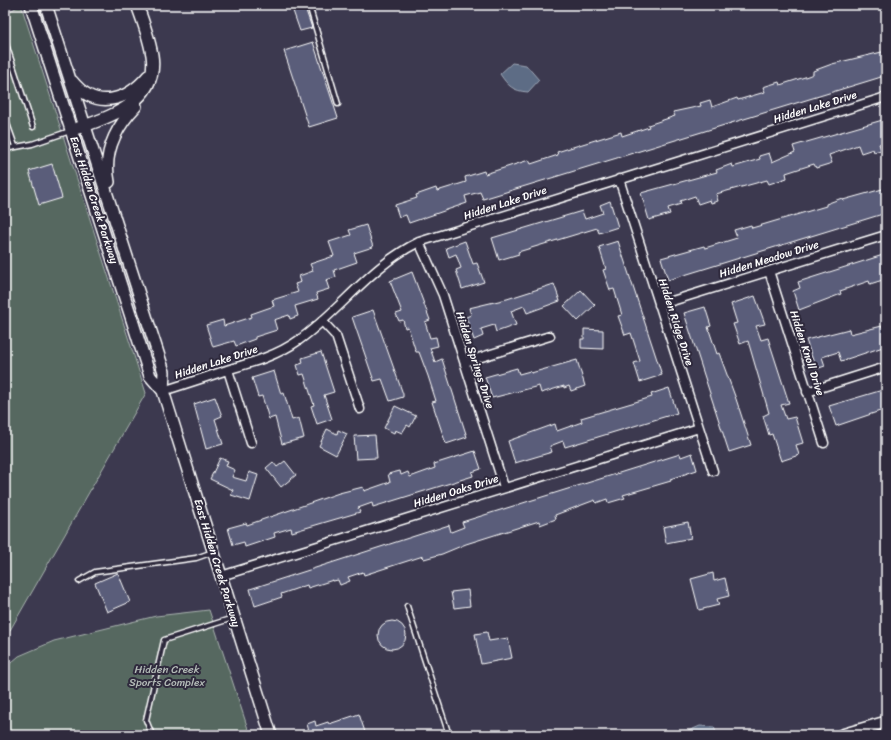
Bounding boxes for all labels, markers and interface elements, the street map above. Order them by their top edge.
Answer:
street label: Hidden Lake Drive [771,85,860,129]
street label: East Hidden Creek Parkway [64,134,124,267]
street label: Hidden Lake Drive [461,180,550,225]
street label: Hidden Meadow Drive [717,235,822,283]
street label: Hidden Ridge Drive [653,276,699,369]
street label: Hidden Knoll Drive [784,308,830,399]
street label: Hidden Springs Drive [450,309,500,412]
street label: Hidden Lake Drive [172,339,261,384]
street label: Hidden Oaks Drive [411,469,501,513]
street label: East Hidden Creek Parkway [188,496,246,630]
park label: Hidden Creek Sports Complex [129,660,205,692]

